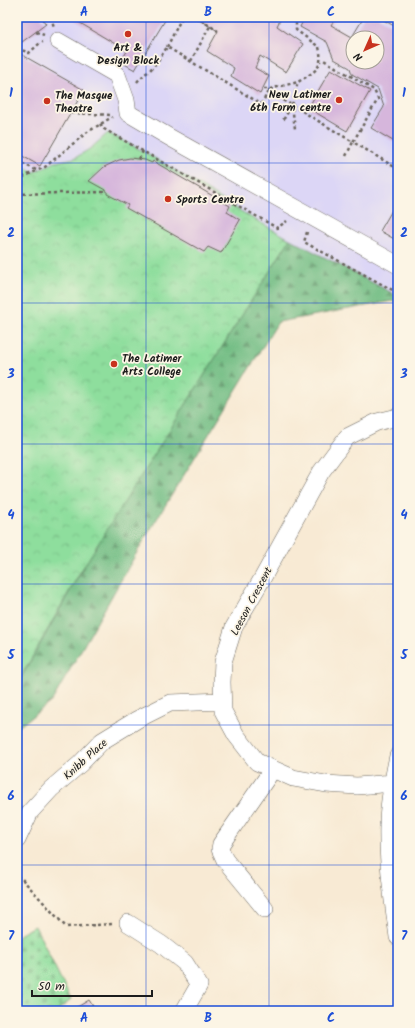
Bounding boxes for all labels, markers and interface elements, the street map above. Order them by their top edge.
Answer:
text: A [80,2,88,23]
text: B [204,2,212,23]
text: C [327,2,335,23]
marker: Art & Design Block [123,29,133,39]
north arrow [345,30,385,70]
place label: Art & Design Block [97,39,160,70]
text: N [350,48,367,65]
text: 1 [9,83,13,104]
text: 1 [402,83,406,104]
place label: New Latimer 6th Form centre [250,86,332,117]
place label: The Masque Theatre [55,87,113,118]
marker: New Latimer 6th Form centre [334,95,344,105]
marker: The Masque Theatre [42,96,52,106]
place label: Sports Centre [176,191,245,209]
marker: Sports Centre [163,194,173,204]
text: 2 [7,223,15,244]
text: 2 [400,223,408,244]
place label: The Latimer Arts College [122,350,183,381]
marker: The Latimer Arts College [109,359,119,369]
text: 3 [6,364,15,385]
text: 3 [399,364,408,385]
text: 4 [7,505,15,526]
text: 4 [400,505,408,526]
street label: Leeson Crescent [226,563,278,639]
text: 5 [7,645,16,666]
text: 5 [400,645,409,666]
street label: Knibb Place [59,735,112,785]
text: 6 [7,786,15,807]
text: 6 [400,786,408,807]
text: 7 [8,926,15,947]
text: 7 [401,926,408,947]
scale bar [32,972,152,998]
text: 50 m [38,977,65,996]
text: A [80,1008,88,1028]
text: B [204,1008,212,1028]
text: C [327,1008,335,1028]

